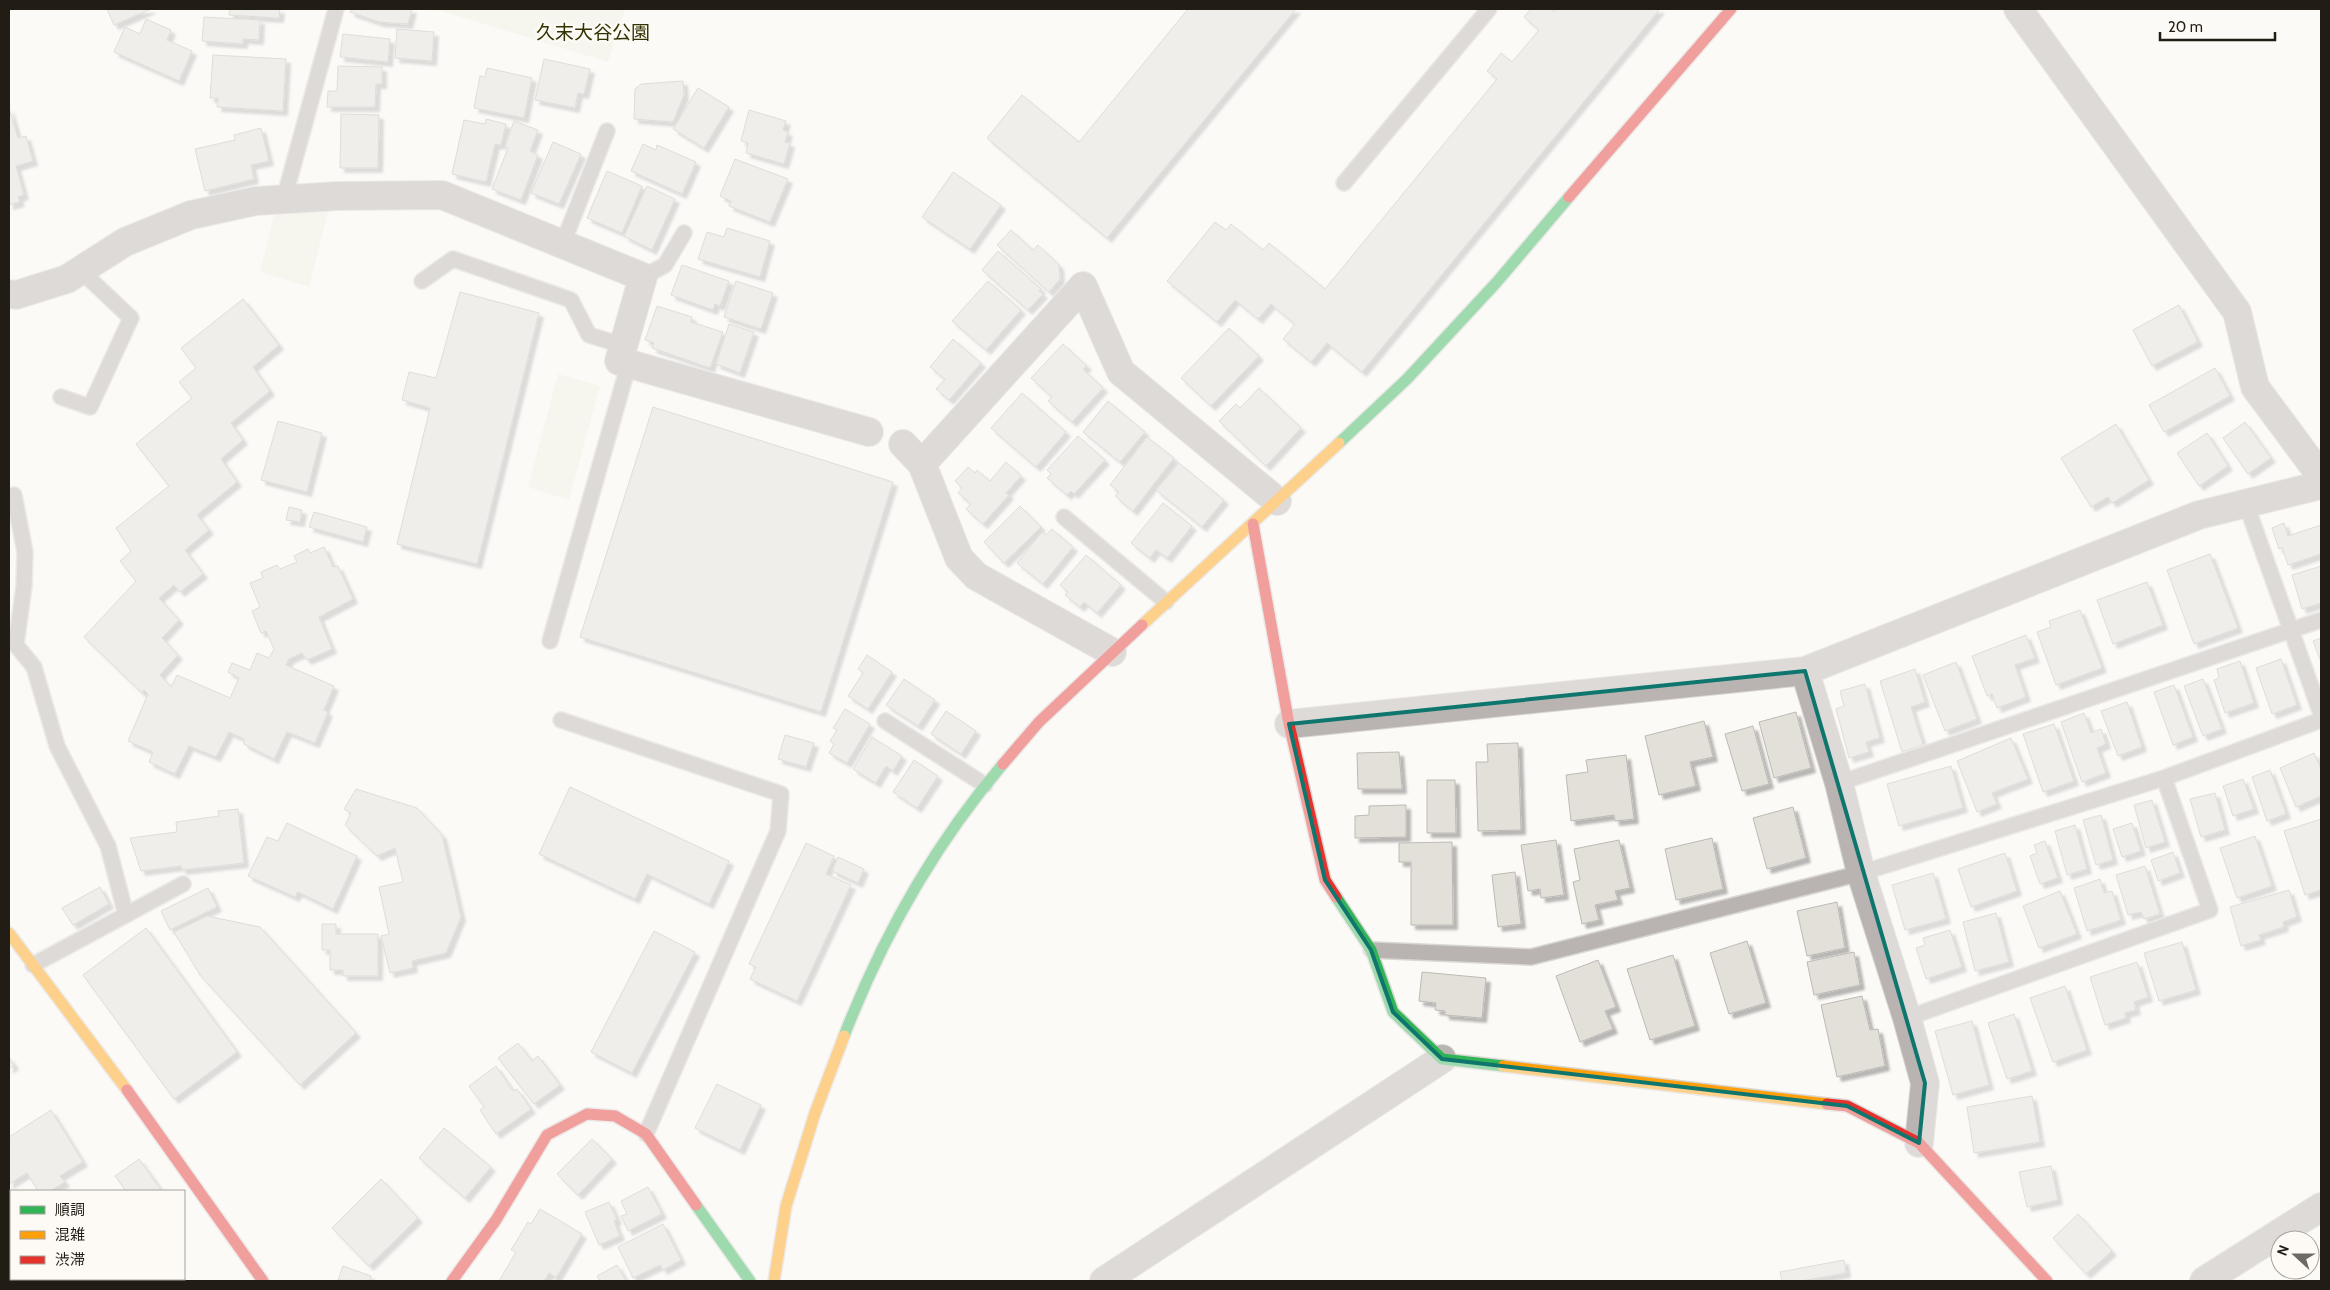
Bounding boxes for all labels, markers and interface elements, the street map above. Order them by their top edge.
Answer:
scale bar [2160,10,2275,42]
text: 20 m [2168,18,2203,36]
park label: 久末大谷公園 [536,21,650,44]
legend [10,1190,185,1280]
text: 順調 [55,1201,85,1219]
text: 混雑 [55,1226,85,1244]
north arrow [2270,1230,2320,1280]
text: N [2273,1242,2293,1258]
text: 渋滞 [55,1251,85,1269]

